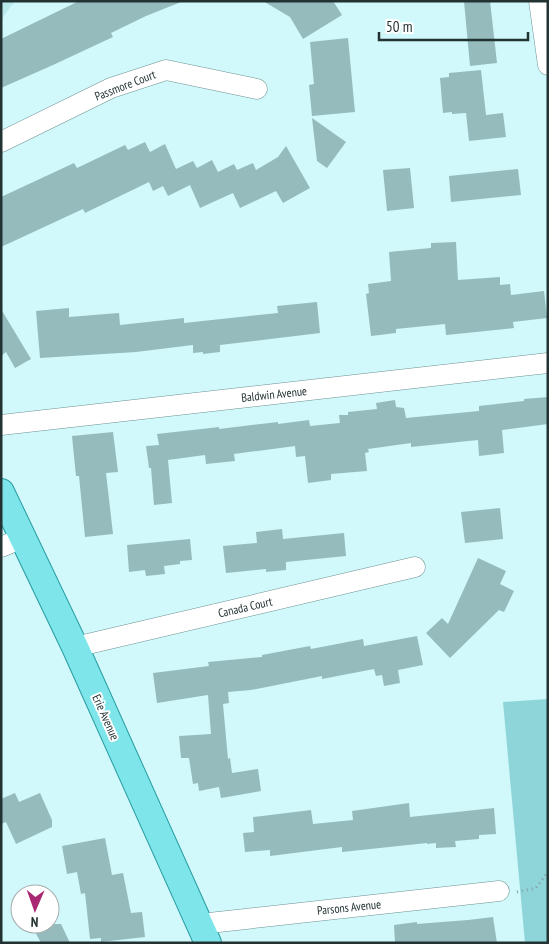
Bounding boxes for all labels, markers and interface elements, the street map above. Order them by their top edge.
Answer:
scale bar [379,10,528,42]
text: 50 m [386,17,412,36]
street label: Passmore Court [92,66,158,104]
street label: Baldwin Avenue [240,383,308,405]
street label: Canada Court [216,593,274,621]
street label: Erie Avenue [89,692,123,742]
north arrow [10,884,60,934]
street label: Parsons Avenue [316,896,382,918]
text: N [30,913,39,931]

